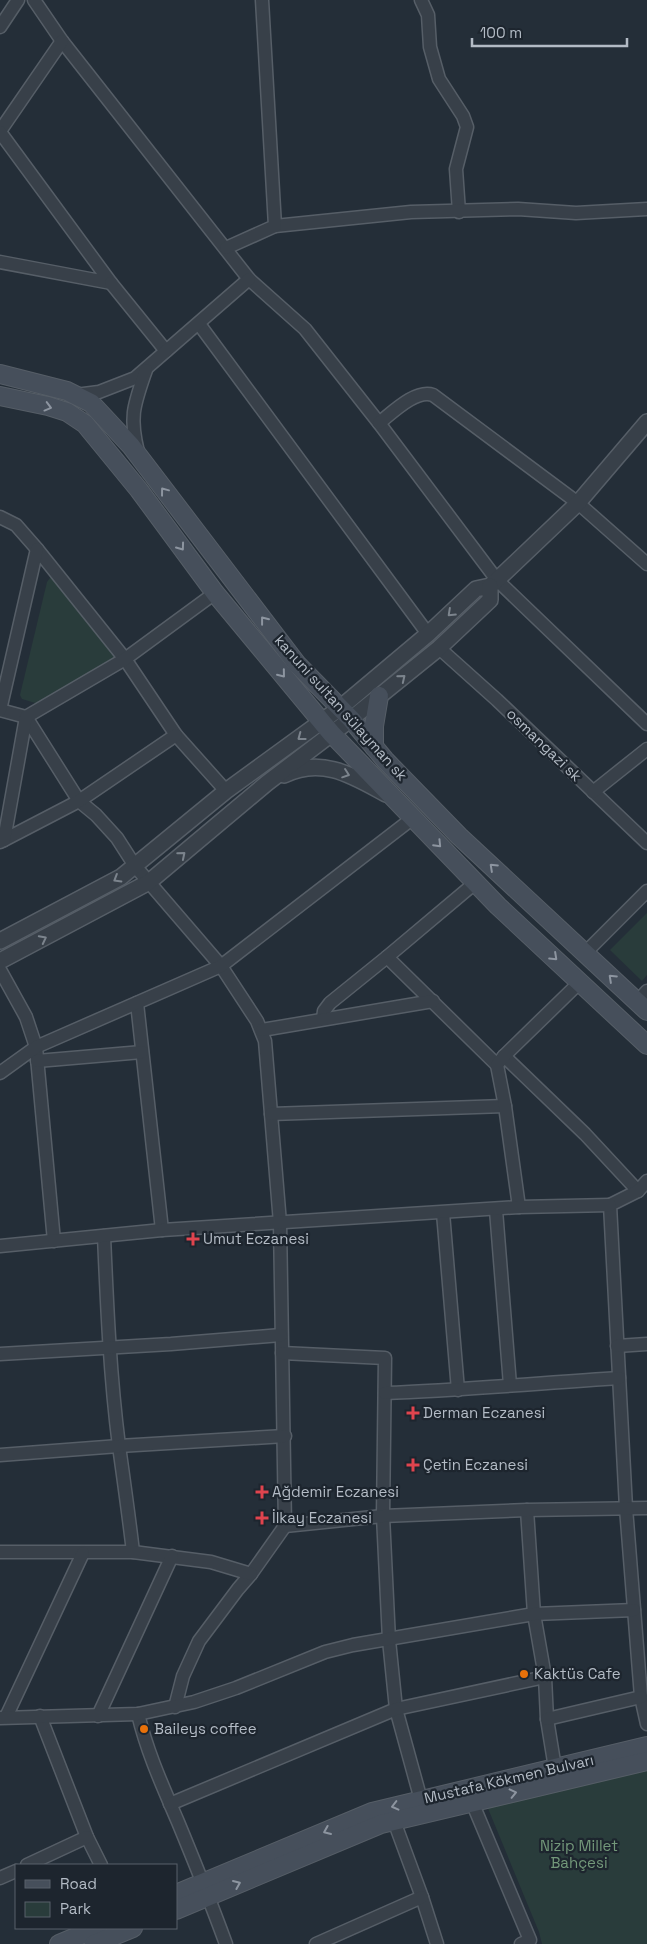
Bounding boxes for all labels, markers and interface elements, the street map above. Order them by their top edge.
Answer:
scale bar [472,15,627,47]
text: 100 m [480,23,522,42]
one-way arrow [43,401,51,411]
one-way arrow [162,488,170,497]
one-way arrow [175,541,184,551]
one-way arrow [447,607,456,616]
one-way arrow [261,617,269,626]
street label: kanuni sultan sülayman sk [271,631,412,785]
one-way arrow [276,668,284,677]
one-way arrow [396,675,405,683]
street label: osmangazi sk [503,704,586,785]
one-way arrow [297,731,307,740]
one-way arrow [341,768,350,778]
one-way arrow [432,838,441,847]
one-way arrow [176,851,185,860]
one-way arrow [489,864,498,873]
one-way arrow [113,872,122,882]
one-way arrow [38,935,47,945]
one-way arrow [548,951,557,960]
one-way arrow [608,975,617,984]
place label: Umut Eczanesi [203,1229,309,1248]
marker: Umut Eczanesi [187,1233,199,1245]
place label: Derman Eczanesi [423,1403,545,1422]
marker: Derman Eczanesi [407,1407,419,1419]
place label: Çetin Eczanesi [423,1455,528,1474]
marker: Çetin Eczanesi [407,1459,419,1471]
place label: Ağdemir Eczanesi [272,1482,399,1501]
marker: Ağdemir Eczanesi [256,1486,268,1498]
place label: İlkay Eczanesi [272,1508,372,1527]
marker: İlkay Eczanesi [256,1512,268,1524]
place label: Kaktüs Cafe [534,1664,621,1683]
marker: Kaktüs Cafe [518,1668,530,1680]
place label: Baileys coffee [154,1719,257,1738]
marker: Baileys coffee [138,1723,150,1735]
street label: Mustafa Kökmen Bulvarı [422,1750,596,1807]
one-way arrow [509,1788,518,1799]
one-way arrow [391,1800,400,1811]
one-way arrow [323,1825,332,1835]
park label: Nizip Millet Bahçesi [540,1836,618,1872]
legend [15,1864,178,1929]
text: Road [60,1874,97,1893]
one-way arrow [232,1880,241,1890]
text: Park [60,1899,91,1918]

